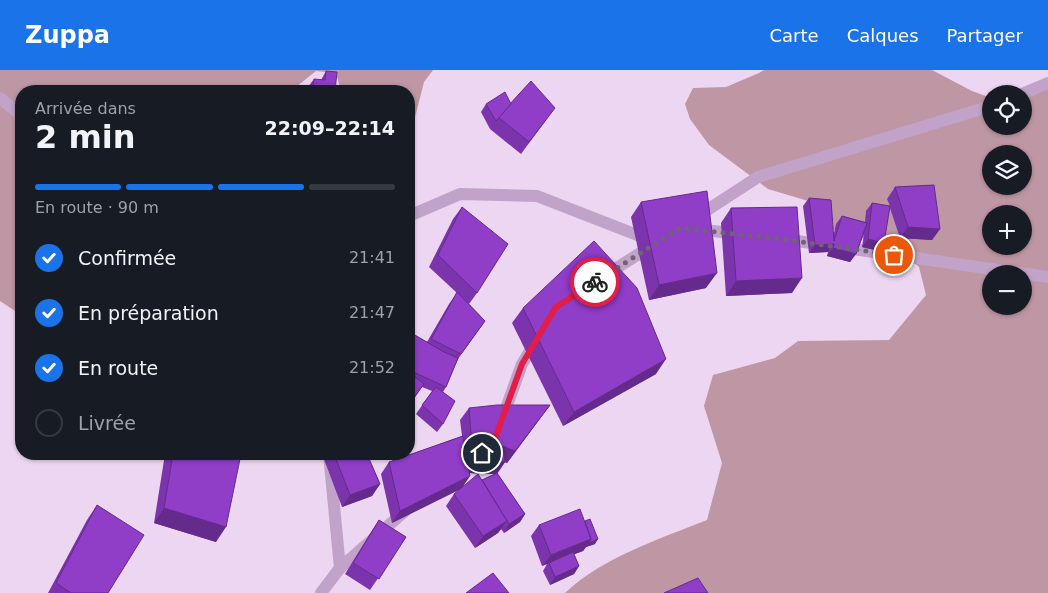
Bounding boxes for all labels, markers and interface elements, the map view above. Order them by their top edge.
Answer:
text: Zuppa [25,21,110,49]
text: Carte [770,25,819,46]
text: Calques [847,25,919,46]
text: Partager [947,25,1023,46]
map controls [982,85,1032,315]
button: locate [982,85,1032,135]
text: Arrivée dans [35,99,136,118]
text: 22:09–22:14 [265,117,395,139]
text: 2 min [35,118,136,156]
button: layers [982,145,1032,195]
text: En route · 90 m [35,198,159,217]
button: + [982,205,1032,255]
pin [873,234,915,276]
icon: bag [880,241,908,269]
icon: check [35,244,63,272]
text: Confirmée [78,247,176,269]
text: 21:41 [349,248,395,267]
courier [570,257,620,307]
button: − [982,265,1032,315]
icon: bike [581,268,609,296]
icon: check [35,299,63,327]
text: En préparation [78,302,219,324]
text: 21:47 [349,303,395,322]
icon: check [35,354,63,382]
text: En route [78,357,158,379]
text: 21:52 [349,358,395,377]
text: Livrée [78,412,136,434]
pin [461,432,503,474]
icon: home [468,439,496,467]

